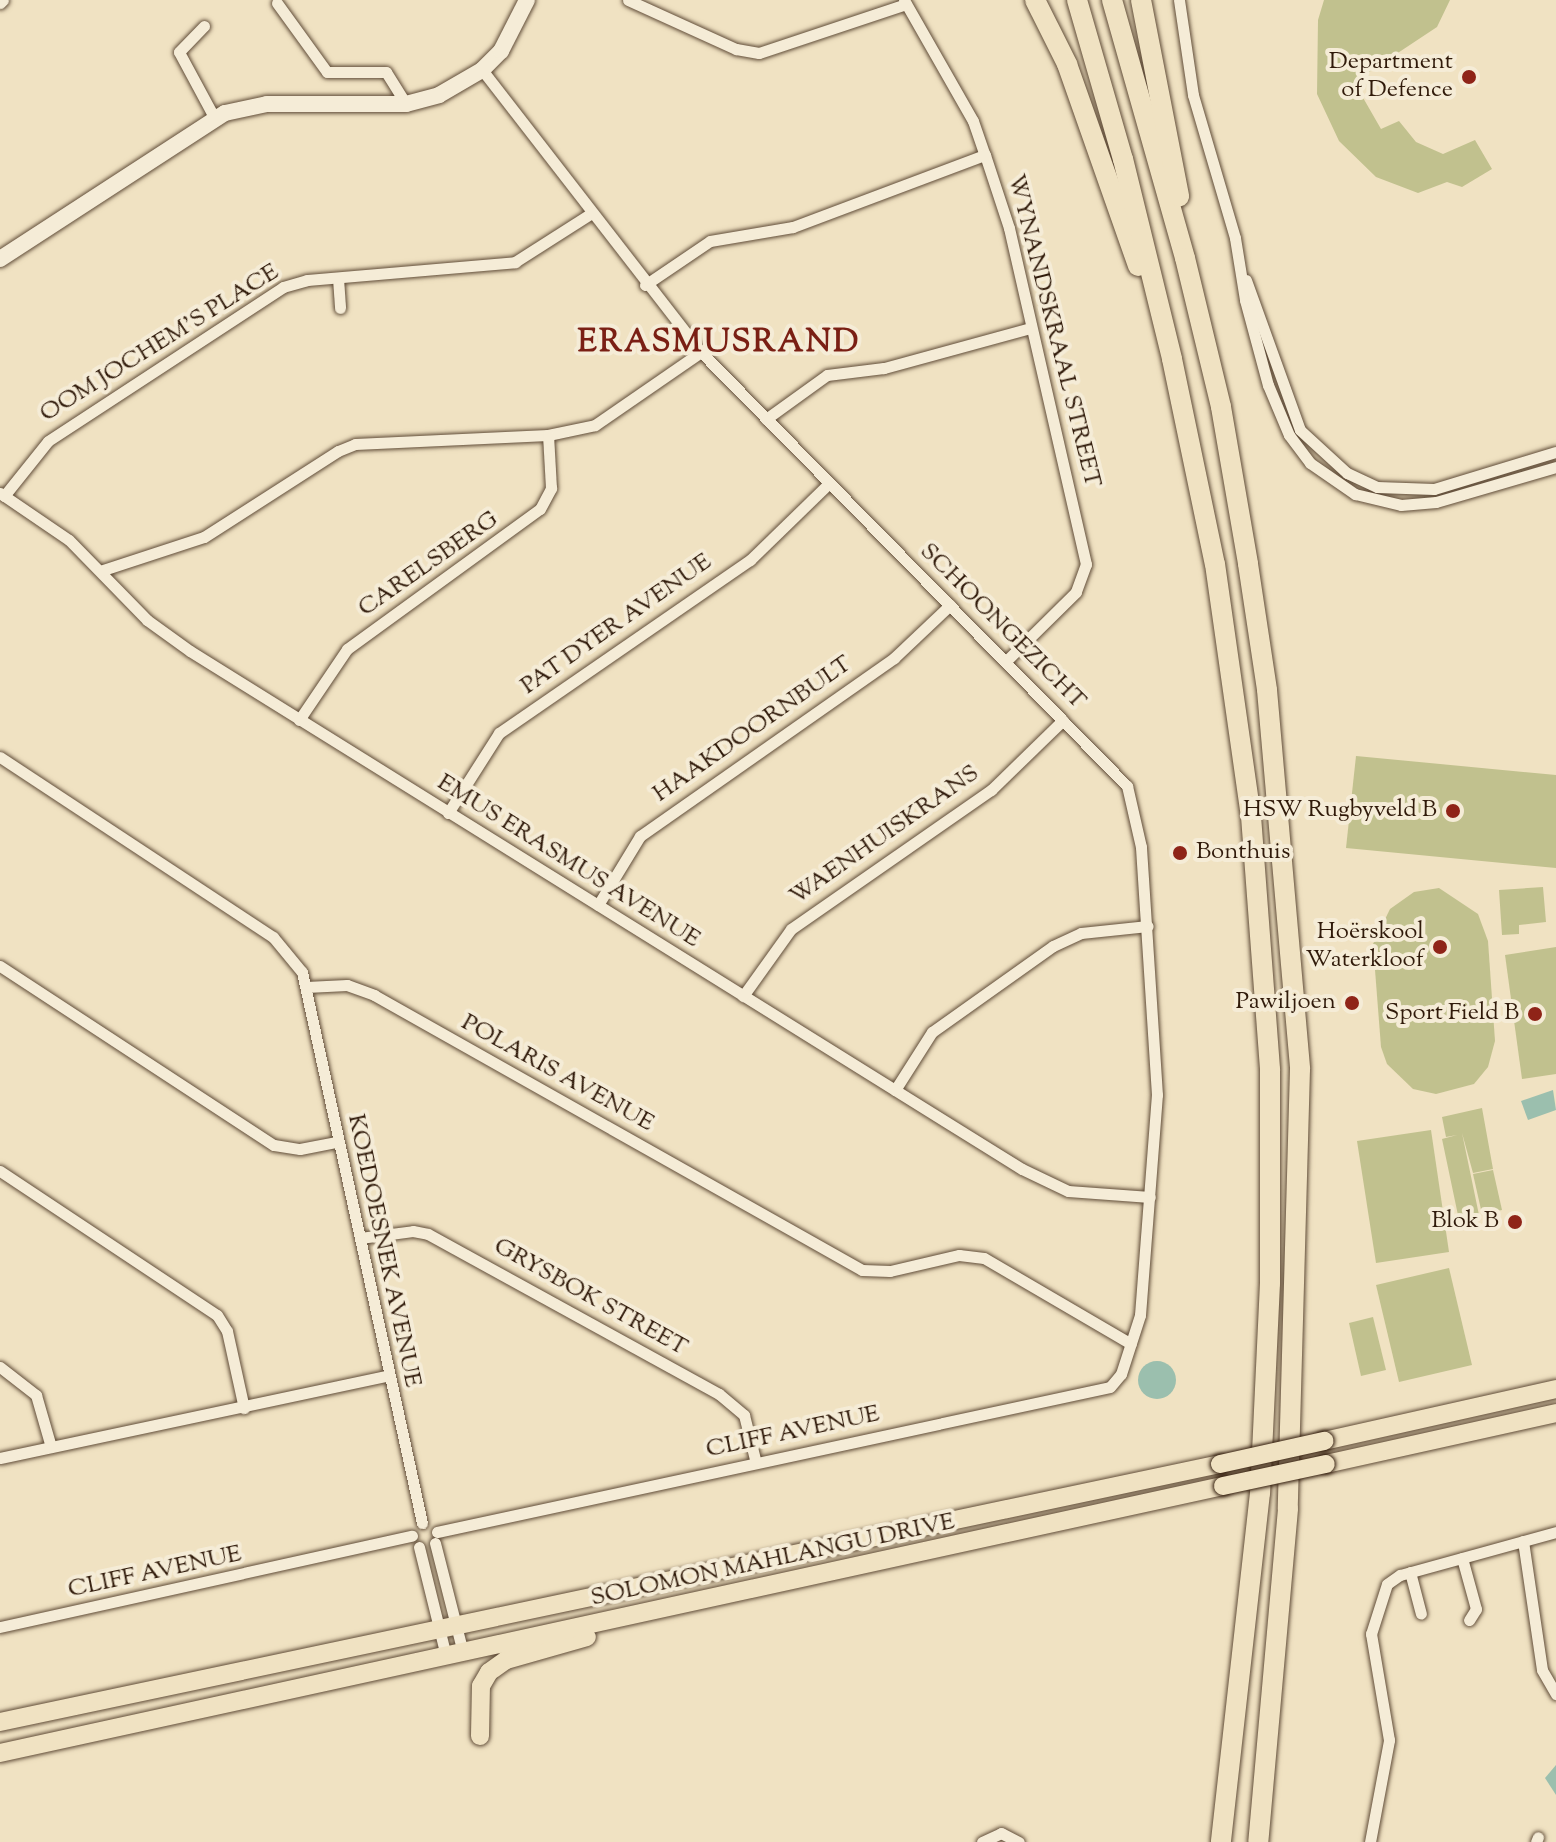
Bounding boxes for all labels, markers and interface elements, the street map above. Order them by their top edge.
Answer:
place label: Department of Defence [1329,49,1453,105]
marker: Department of Defence [1460,68,1478,86]
street label: WYNANDSKRAAL STREET [1000,171,1106,491]
street label: OOM JOCHEM'S PLACE [35,259,285,429]
district label: ERASMUSRAND [578,324,860,362]
street label: CARELSBERG [354,506,504,624]
street label: SCHOONGEZICHT [913,538,1091,716]
street label: PAT DYER AVENUE [516,548,718,702]
street label: HAAKDOORNBULT [648,651,858,809]
street label: WAENHUISKRANS [785,760,985,912]
street label: EMUS ERASMUS AVENUE [431,769,705,955]
place label: HSW Rugbyveld B [1243,797,1437,825]
marker: HSW Rugbyveld B [1444,802,1462,820]
place label: Bonthuis [1196,839,1290,867]
marker: Bonthuis [1171,844,1189,862]
place label: Hoërskool Waterkloof [1306,919,1424,975]
marker: Hoërskool Waterkloof [1431,938,1449,956]
place label: Pawiljoen [1236,989,1336,1017]
marker: Pawiljoen [1343,994,1361,1012]
place label: Sport Field B [1385,1000,1519,1028]
marker: Sport Field B [1526,1005,1544,1023]
street label: POLARIS AVENUE [456,1009,658,1139]
street label: KOEDOESNEK AVENUE [340,1112,426,1390]
place label: Blok B [1431,1208,1499,1236]
marker: Blok B [1506,1213,1524,1231]
street label: GRYSBOK STREET [488,1233,692,1363]
street label: CLIFF AVENUE [704,1401,882,1465]
street label: SOLOMON MAHLANGU DRIVE [588,1508,958,1614]
street label: CLIFF AVENUE [66,1541,244,1605]

